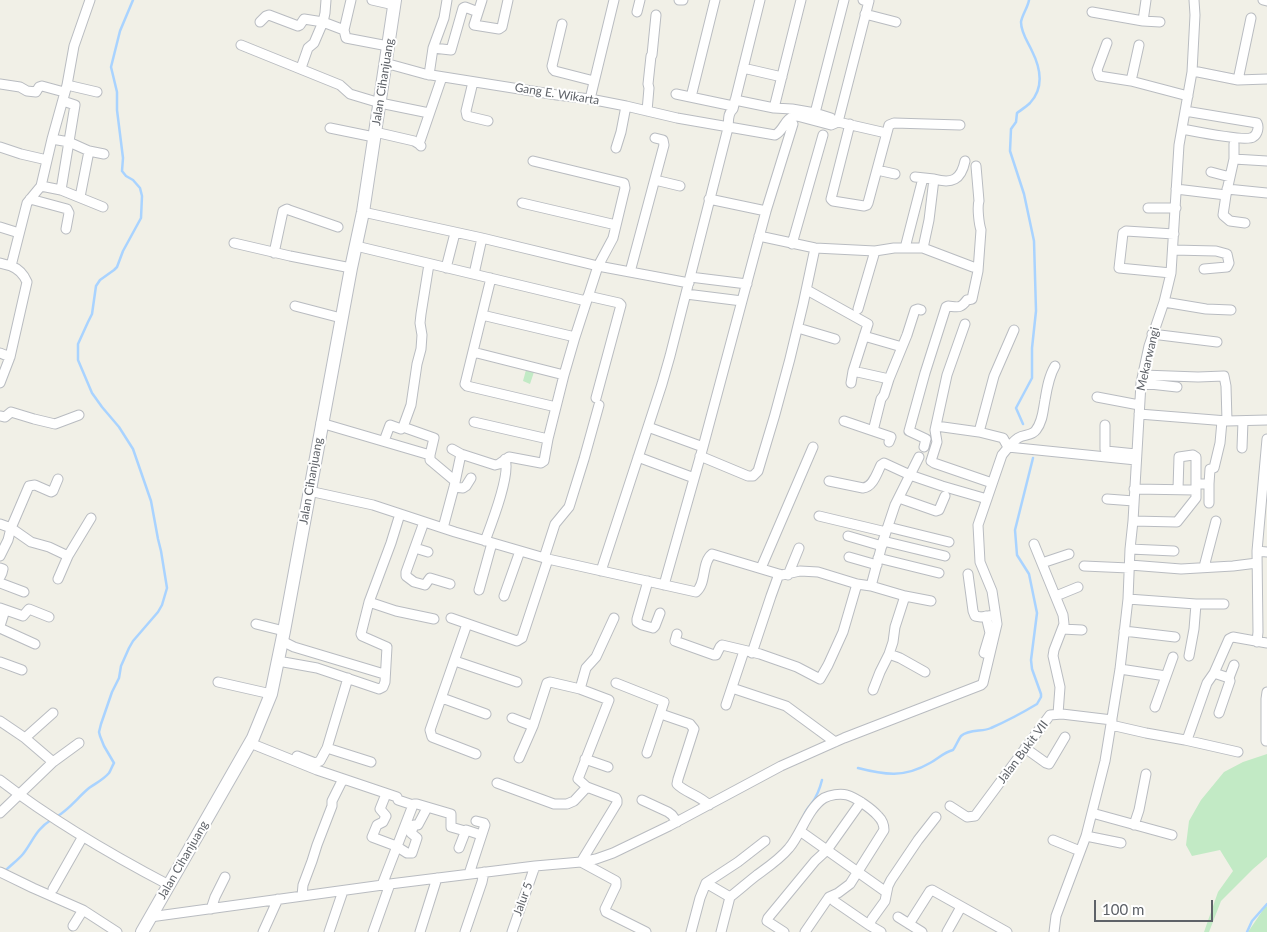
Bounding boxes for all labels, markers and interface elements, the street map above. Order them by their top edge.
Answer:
street label: Jalan Cihanjuang [369,37,397,127]
street label: Gang E. Wikarta [514,80,600,108]
street label: Mekarwangi [1134,326,1162,392]
street label: Jalan Cihanjuang [296,436,326,526]
street label: Jalan Bukit VII [995,718,1051,786]
street label: Jalan Cihanjuang [155,818,211,902]
street label: Jalur 5 [510,880,536,918]
scale bar [1097,890,1216,922]
text: 100 m [1102,900,1144,918]

